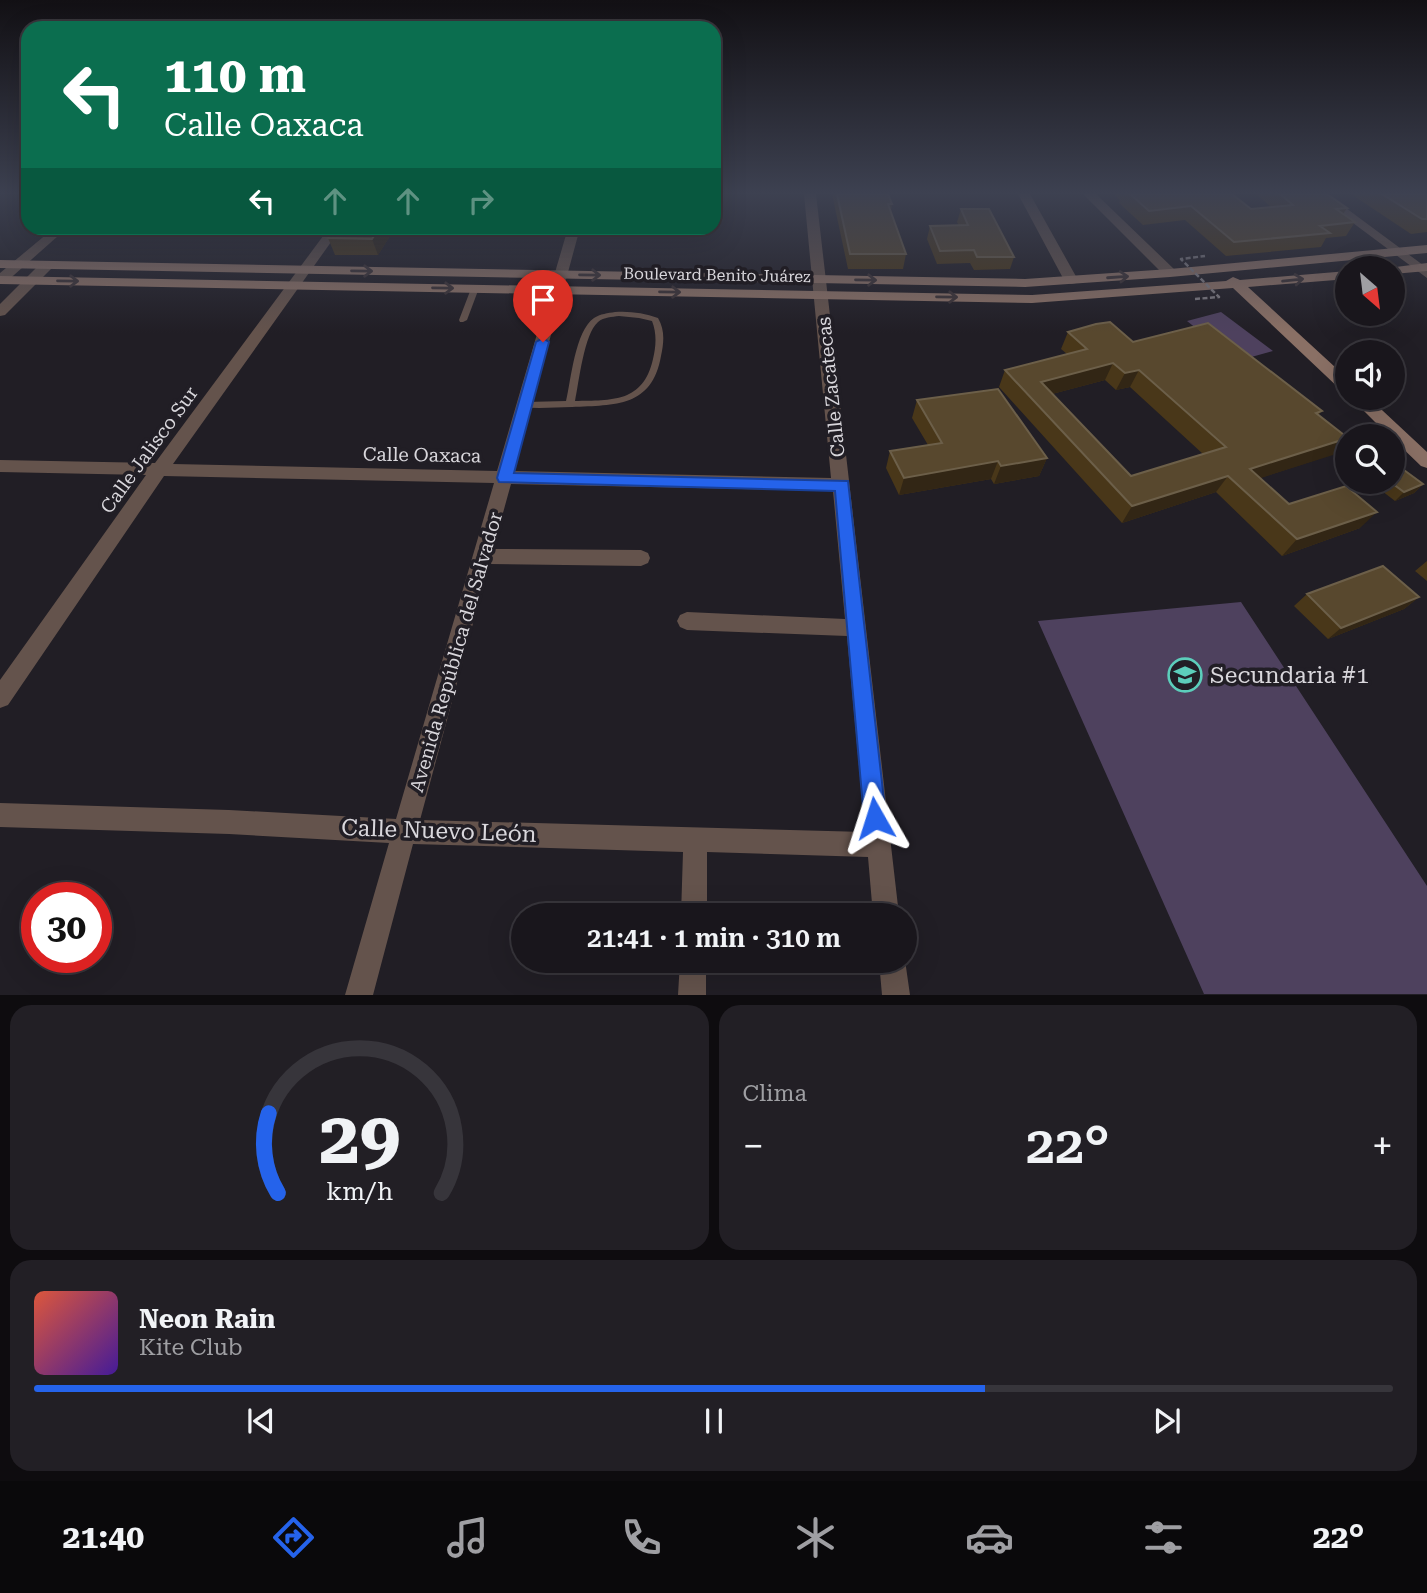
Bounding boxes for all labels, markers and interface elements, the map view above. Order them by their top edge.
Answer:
text: 110 m [164,47,306,104]
icon: left [49,49,140,140]
text: Calle Oaxaca [164,106,364,144]
icon: left [243,182,281,220]
icon: ahead [316,182,354,220]
icon: ahead [389,182,427,220]
icon: right [462,182,500,220]
north arrow [1335,256,1405,326]
map controls [1335,256,1405,494]
one-way arrow [350,264,373,278]
street label: Boulevard Benito Juárez [623,264,811,286]
one-way arrow [578,268,601,282]
pin [513,270,573,342]
one-way arrow [1106,270,1129,283]
one-way arrow [1281,273,1303,286]
one-way arrow [56,274,79,288]
one-way arrow [854,274,877,287]
one-way arrow [431,281,454,295]
icon: arrive [524,281,562,319]
one-way arrow [658,285,681,299]
one-way arrow [935,290,958,304]
street label: Calle Zacatecas [812,316,850,458]
button: sound [1335,340,1405,410]
street label: Calle Jalisco Sur [95,382,203,518]
button: search [1335,424,1405,494]
street label: Calle Oaxaca [363,442,482,468]
street label: Avenida República del Salvador [405,509,507,795]
school or university icon: Secundaria #1 [1166,656,1204,694]
place label: Secundaria #1 [1210,662,1369,689]
position arrow [838,781,912,855]
street label: Calle Nuevo León [341,814,537,848]
speed limit sign: 30 [21,882,112,973]
text: 21:41 · 1 min · 310 m [587,923,841,953]
text: Clima [743,1080,807,1107]
text: 29 [318,1097,400,1182]
text: 22° [1026,1115,1110,1176]
text: − [743,1124,764,1168]
text: + [1372,1124,1393,1168]
text: km/h [326,1177,393,1206]
text: Neon Rain [139,1304,275,1334]
text: Kite Club [139,1334,243,1361]
icon: previous [242,1402,280,1440]
icon: pause [695,1402,733,1440]
icon: next [1148,1402,1186,1440]
icon: directions [269,1513,318,1562]
icon: music [443,1513,492,1562]
icon: phone [617,1513,666,1562]
icon: climate [791,1513,840,1562]
icon: car [965,1513,1014,1562]
icon: filters [1139,1513,1188,1562]
text: 21:40 [62,1518,144,1556]
text: 22° [1313,1518,1365,1556]

